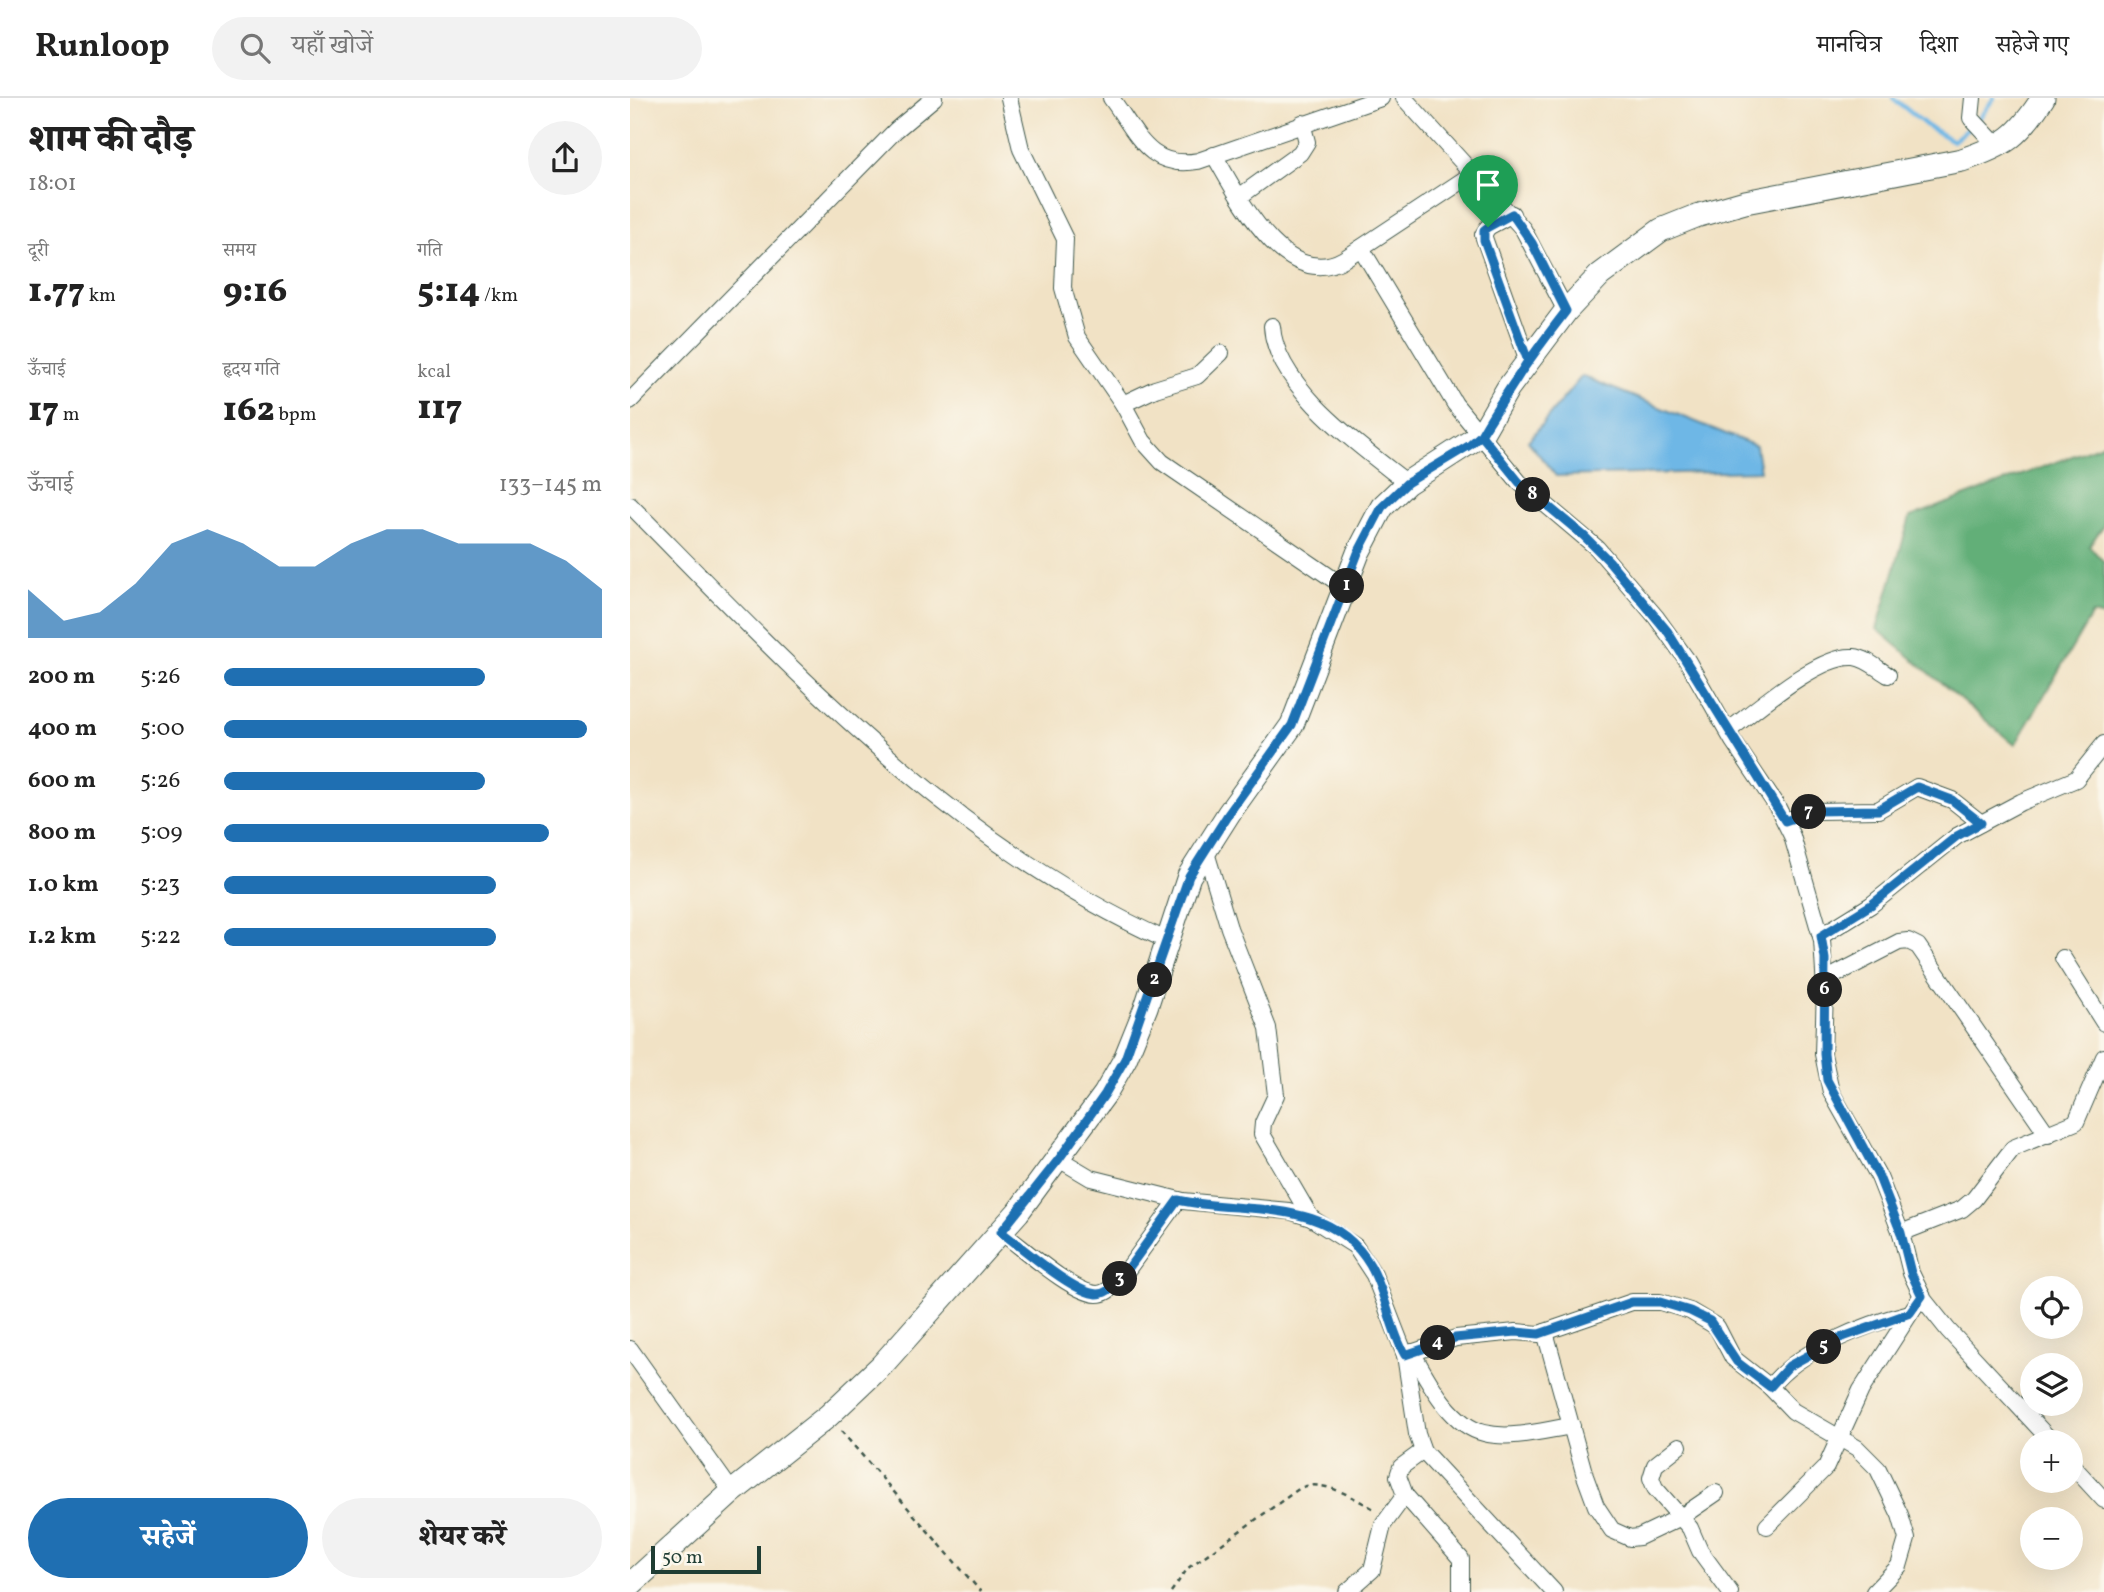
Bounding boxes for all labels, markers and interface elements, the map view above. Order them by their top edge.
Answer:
search box [212,17,702,80]
text: Runloop [35,25,170,71]
text: यहाँ खोजें [292,28,373,64]
icon: search [236,29,274,67]
text: मानचित्र [1817,29,1882,63]
text: दिशा [1920,29,1958,63]
text: सहेजे गए [1996,29,2069,63]
text: शाम की दौड़ [28,115,193,168]
button: share [528,121,602,195]
pin [1458,155,1518,227]
icon: arrive [1469,166,1507,204]
text: 18:01 [28,168,77,200]
text: दूरी [28,238,49,264]
text: समय [223,238,256,264]
text: गति [417,238,442,264]
text: 1.77 [28,268,85,316]
text: 9:16 [223,268,287,316]
text: 5:14 [417,268,480,316]
text: km [85,283,116,309]
text: /km [480,283,518,309]
text: ऊँचाई [28,357,65,383]
text: हृदय गति [223,357,280,383]
text: kcal [417,359,451,385]
text: 117 [417,385,462,433]
text: 17 [28,387,59,435]
text: 162 [223,387,275,435]
text: m [59,402,80,428]
text: bpm [275,402,317,428]
text: ऊँचाई [28,469,73,501]
text: 133–145 m [499,469,602,501]
pin: 8 [1516,478,1550,512]
text: 8 [1527,481,1538,507]
pin: 1 [1330,568,1364,603]
text: 1 [1343,572,1350,598]
text: 200 m [28,661,95,693]
text: 5:26 [140,661,180,693]
text: 400 m [28,713,97,745]
text: 5:00 [140,713,185,745]
text: 600 m [28,765,96,797]
text: 5:26 [140,765,180,797]
pin: 7 [1792,794,1826,830]
text: 7 [1804,798,1813,824]
text: 800 m [28,817,96,849]
text: 5:09 [140,817,182,849]
text: 1.0 km [28,869,99,901]
text: 5:23 [140,869,180,901]
text: 1.2 km [28,921,97,953]
text: 5:22 [140,921,181,953]
pin: 2 [1138,962,1172,998]
text: 2 [1150,966,1159,992]
pin: 6 [1808,972,1842,1008]
text: 6 [1819,976,1830,1002]
pin: 3 [1102,1262,1138,1296]
text: 3 [1115,1265,1124,1291]
map controls [2020,1276,2083,1570]
button: locate [2020,1276,2083,1339]
pin: 4 [1420,1326,1456,1360]
text: 4 [1432,1329,1443,1355]
pin: 5 [1806,1330,1842,1364]
text: 5 [1819,1333,1828,1359]
button: layers [2020,1353,2083,1416]
button: + [2020,1430,2083,1493]
button: सहेजें [28,1498,308,1578]
button: शेयर करें [322,1498,602,1578]
button: − [2020,1507,2083,1570]
scale bar [651,1543,761,1575]
text: 50 m [662,1545,703,1571]

